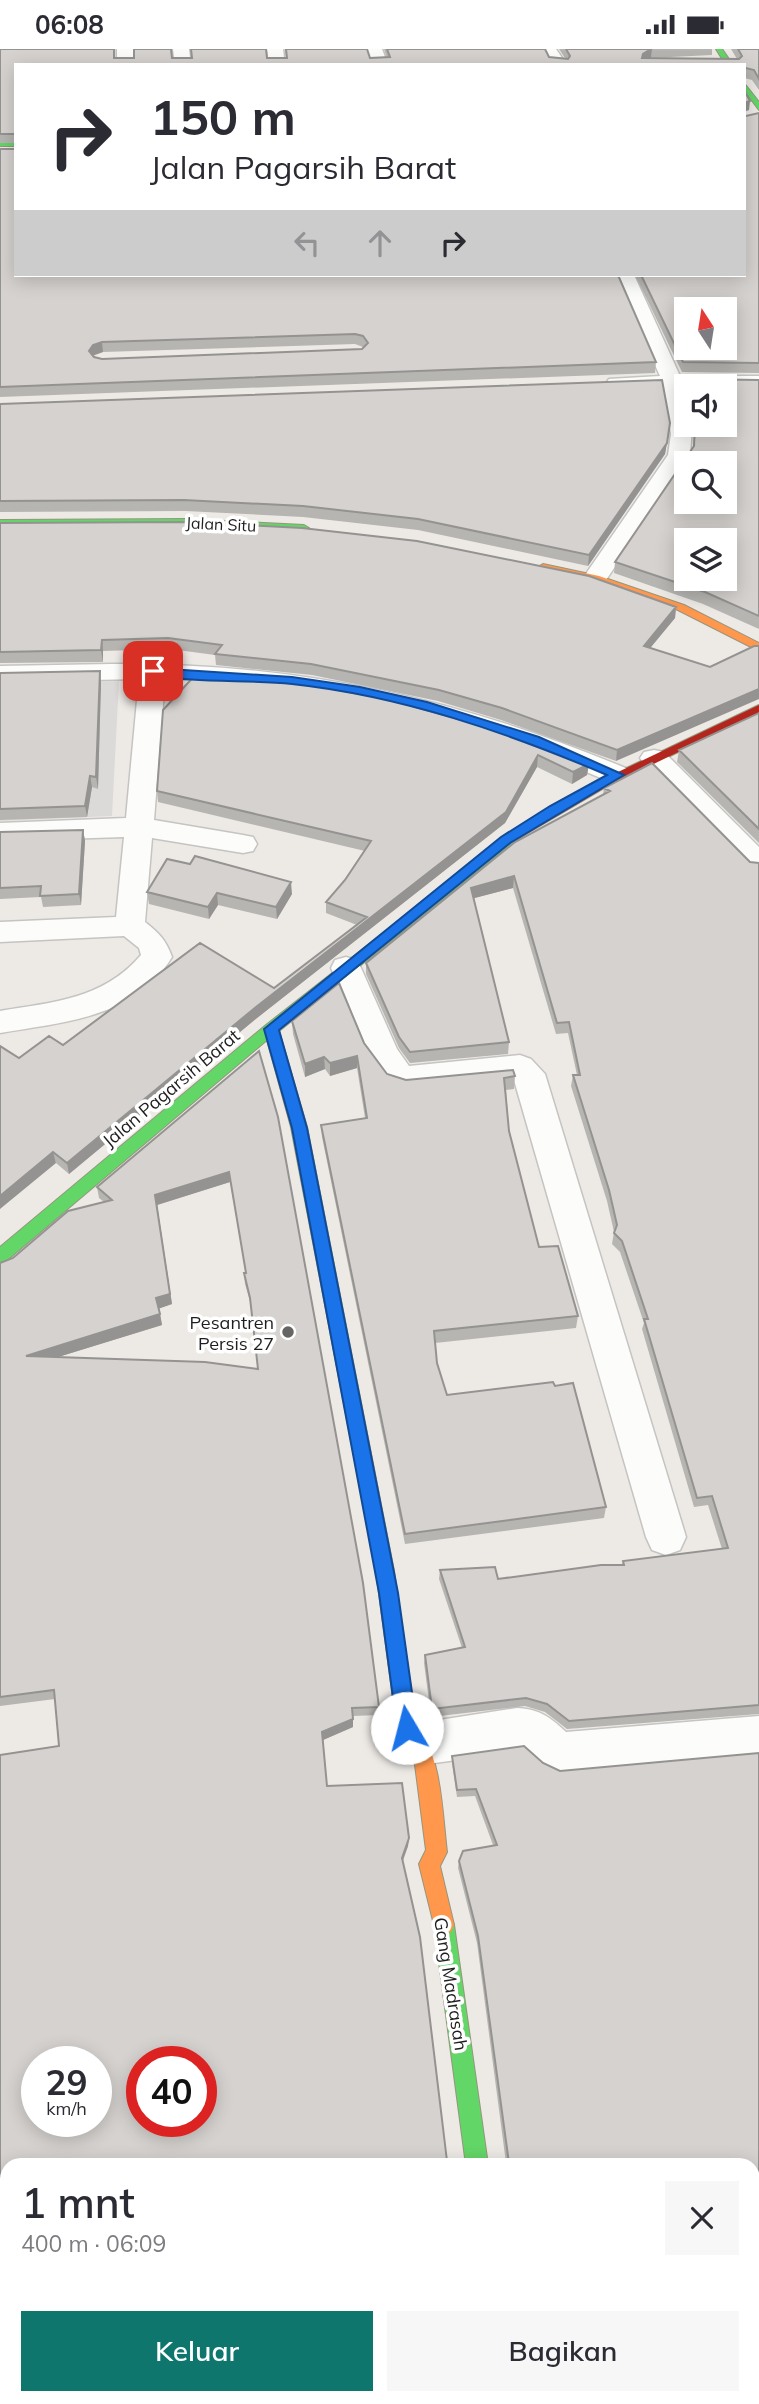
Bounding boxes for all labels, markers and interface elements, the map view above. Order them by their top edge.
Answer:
text: 06:08 [35,8,104,41]
text: 150 m [150,86,296,147]
icon: right [35,91,126,182]
text: Jalan Pagarsih Barat [150,147,456,187]
icon: left [288,224,326,262]
icon: ahead [361,224,399,262]
icon: right [434,224,472,262]
north arrow [674,297,737,361]
map controls [674,297,737,591]
button: sound [674,374,737,437]
button: search [674,451,737,514]
street label: Jalan Situ [185,512,257,536]
button: layers [674,528,737,591]
pin [123,641,183,701]
icon: arrive [134,652,172,690]
street label: Jalan Pagarsih Barat [98,1024,244,1152]
place label: Pesantren Persis 27 [190,1311,274,1355]
marker: Pesantren Persis 27 [280,1324,296,1340]
position arrow [370,1691,444,1765]
street label: Gang Madrasah [429,1916,473,2052]
speed limit sign: 40 [126,2046,217,2137]
text: 29 [45,2060,88,2104]
text: km/h [46,2097,87,2120]
text: 1 mnt [21,2176,135,2229]
button: close [665,2181,739,2255]
text: 400 m · 06:09 [21,2229,166,2258]
button: Keluar [21,2311,373,2391]
button: Bagikan [387,2311,739,2391]

